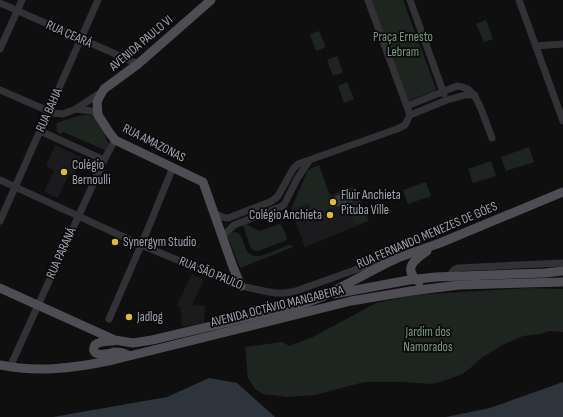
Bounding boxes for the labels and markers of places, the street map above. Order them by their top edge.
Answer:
place label: Colégio Bernoulli [72,157,111,188]
marker: Colégio Bernoulli [59,167,69,177]
place label: Fluir Anchieta Pituba Ville [341,187,401,218]
marker: Fluir Anchieta Pituba Ville [328,197,338,207]
place label: Colégio Anchieta [249,207,322,223]
marker: Colégio Anchieta [325,210,335,220]
place label: Synergym Studio [123,234,196,250]
marker: Synergym Studio [110,237,120,247]
place label: Jadlog [136,309,163,325]
marker: Jadlog [124,312,134,322]

